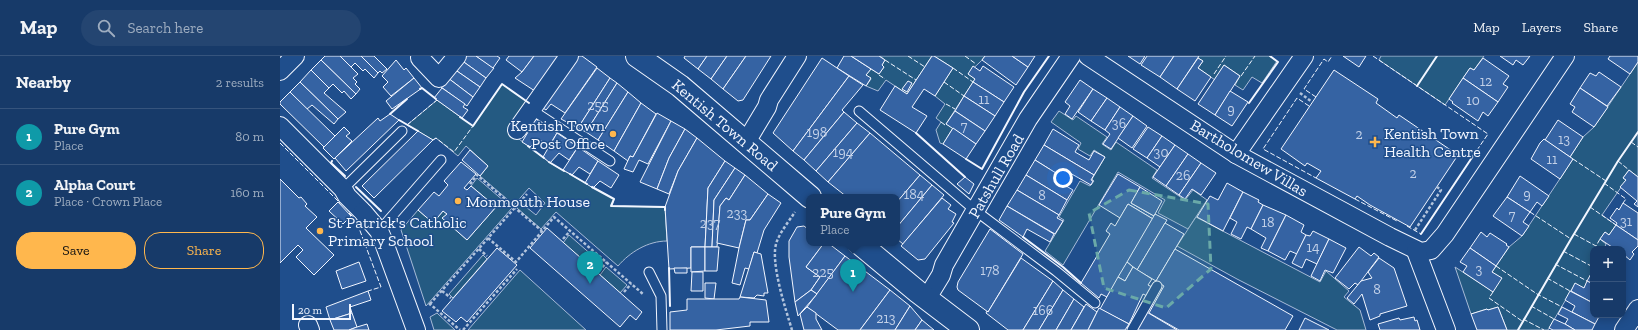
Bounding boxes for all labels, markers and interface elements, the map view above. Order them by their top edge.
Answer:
search box [81,10,361,46]
text: Map [20,16,57,39]
icon: search [95,17,117,39]
text: Search here [127,19,203,37]
text: Map [1473,19,1500,36]
text: Layers [1522,19,1561,36]
text: Share [1583,19,1618,36]
text: Nearby [16,72,71,92]
house number: 12 [1480,73,1492,90]
text: 2 results [216,75,264,90]
street label: Kentish Town Road [668,75,782,175]
house number: 11 [979,91,990,108]
house number: 10 [1466,92,1480,109]
house number: 255 [587,97,609,114]
house number: 9 [1227,101,1235,118]
house number: 36 [1112,115,1126,132]
street label: Bartholomew Villas [1187,115,1311,201]
place label: Kentish Town Post Office [510,116,606,153]
house number: 7 [961,118,968,135]
text: Pure Gym [54,120,120,138]
house number: 198 [807,124,827,141]
place label: Kentish Town Health Centre [1384,124,1481,161]
house number: 2 [1355,126,1363,143]
text: 1 [26,129,32,144]
text: 80 m [235,129,264,144]
marker: Kentish Town Post Office [608,129,618,139]
street label: Patshull Road [964,130,1028,222]
house number: 13 [1558,131,1570,148]
marker: Kentish Town Health Centre [1369,136,1381,148]
text: Place [54,138,83,153]
house number: 194 [833,144,854,161]
house number: 30 [1154,144,1168,161]
house number: 11 [1547,151,1558,168]
house number: 2 [1409,165,1417,182]
house number: 26 [1176,167,1190,184]
your location [1053,168,1073,188]
text: Alpha Court [54,176,135,194]
text: 2 [26,185,32,200]
text: 160 m [230,185,264,200]
house number: 184 [904,186,925,203]
house number: 9 [1523,186,1531,203]
house number: 8 [1038,187,1046,204]
place label: Monmouth House [466,192,590,211]
text: Place · Crown Place [54,194,162,209]
popup [806,194,900,246]
marker: Monmouth House [453,196,463,206]
text: Pure Gym [820,204,886,222]
house number: 233 [727,205,748,222]
house number: 7 [1509,207,1516,224]
place label: St Patrick's Catholic Primary School [328,213,467,250]
house number: 31 [1620,213,1633,230]
house number: 18 [1262,214,1274,231]
house number: 237 [700,215,721,232]
text: Place [820,222,849,237]
marker: St Patrick's Catholic Primary School [315,226,325,236]
button: Save [16,232,136,269]
button: Share [144,232,264,269]
house number: 14 [1307,239,1320,256]
map controls [1590,246,1626,318]
button: + [1590,246,1626,282]
pin: 2 [577,251,603,284]
pin: 1 [840,259,866,292]
house number: 3 [1476,261,1483,278]
house number: 178 [980,262,1000,279]
house number: 225 [812,264,834,281]
house number: 8 [1373,281,1381,298]
button: − [1590,282,1626,318]
scale bar [292,302,351,321]
house number: 166 [1033,302,1053,319]
text: 20 m [298,304,322,317]
house number: 213 [876,310,896,327]

